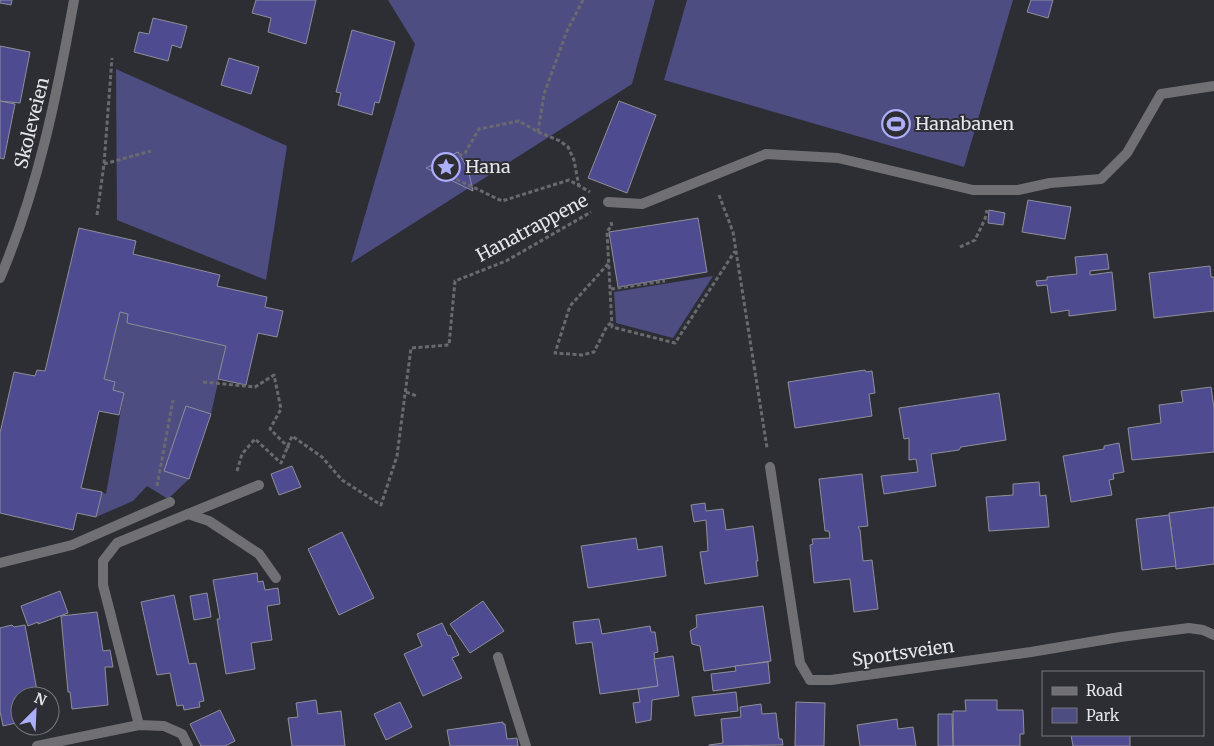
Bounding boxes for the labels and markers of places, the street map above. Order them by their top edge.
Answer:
sports icon: Hanabanen [881,109,911,139]
place label: Hanabanen [915,112,1014,135]
place icon: Hana [431,152,461,182]
place label: Hana [465,155,511,178]

